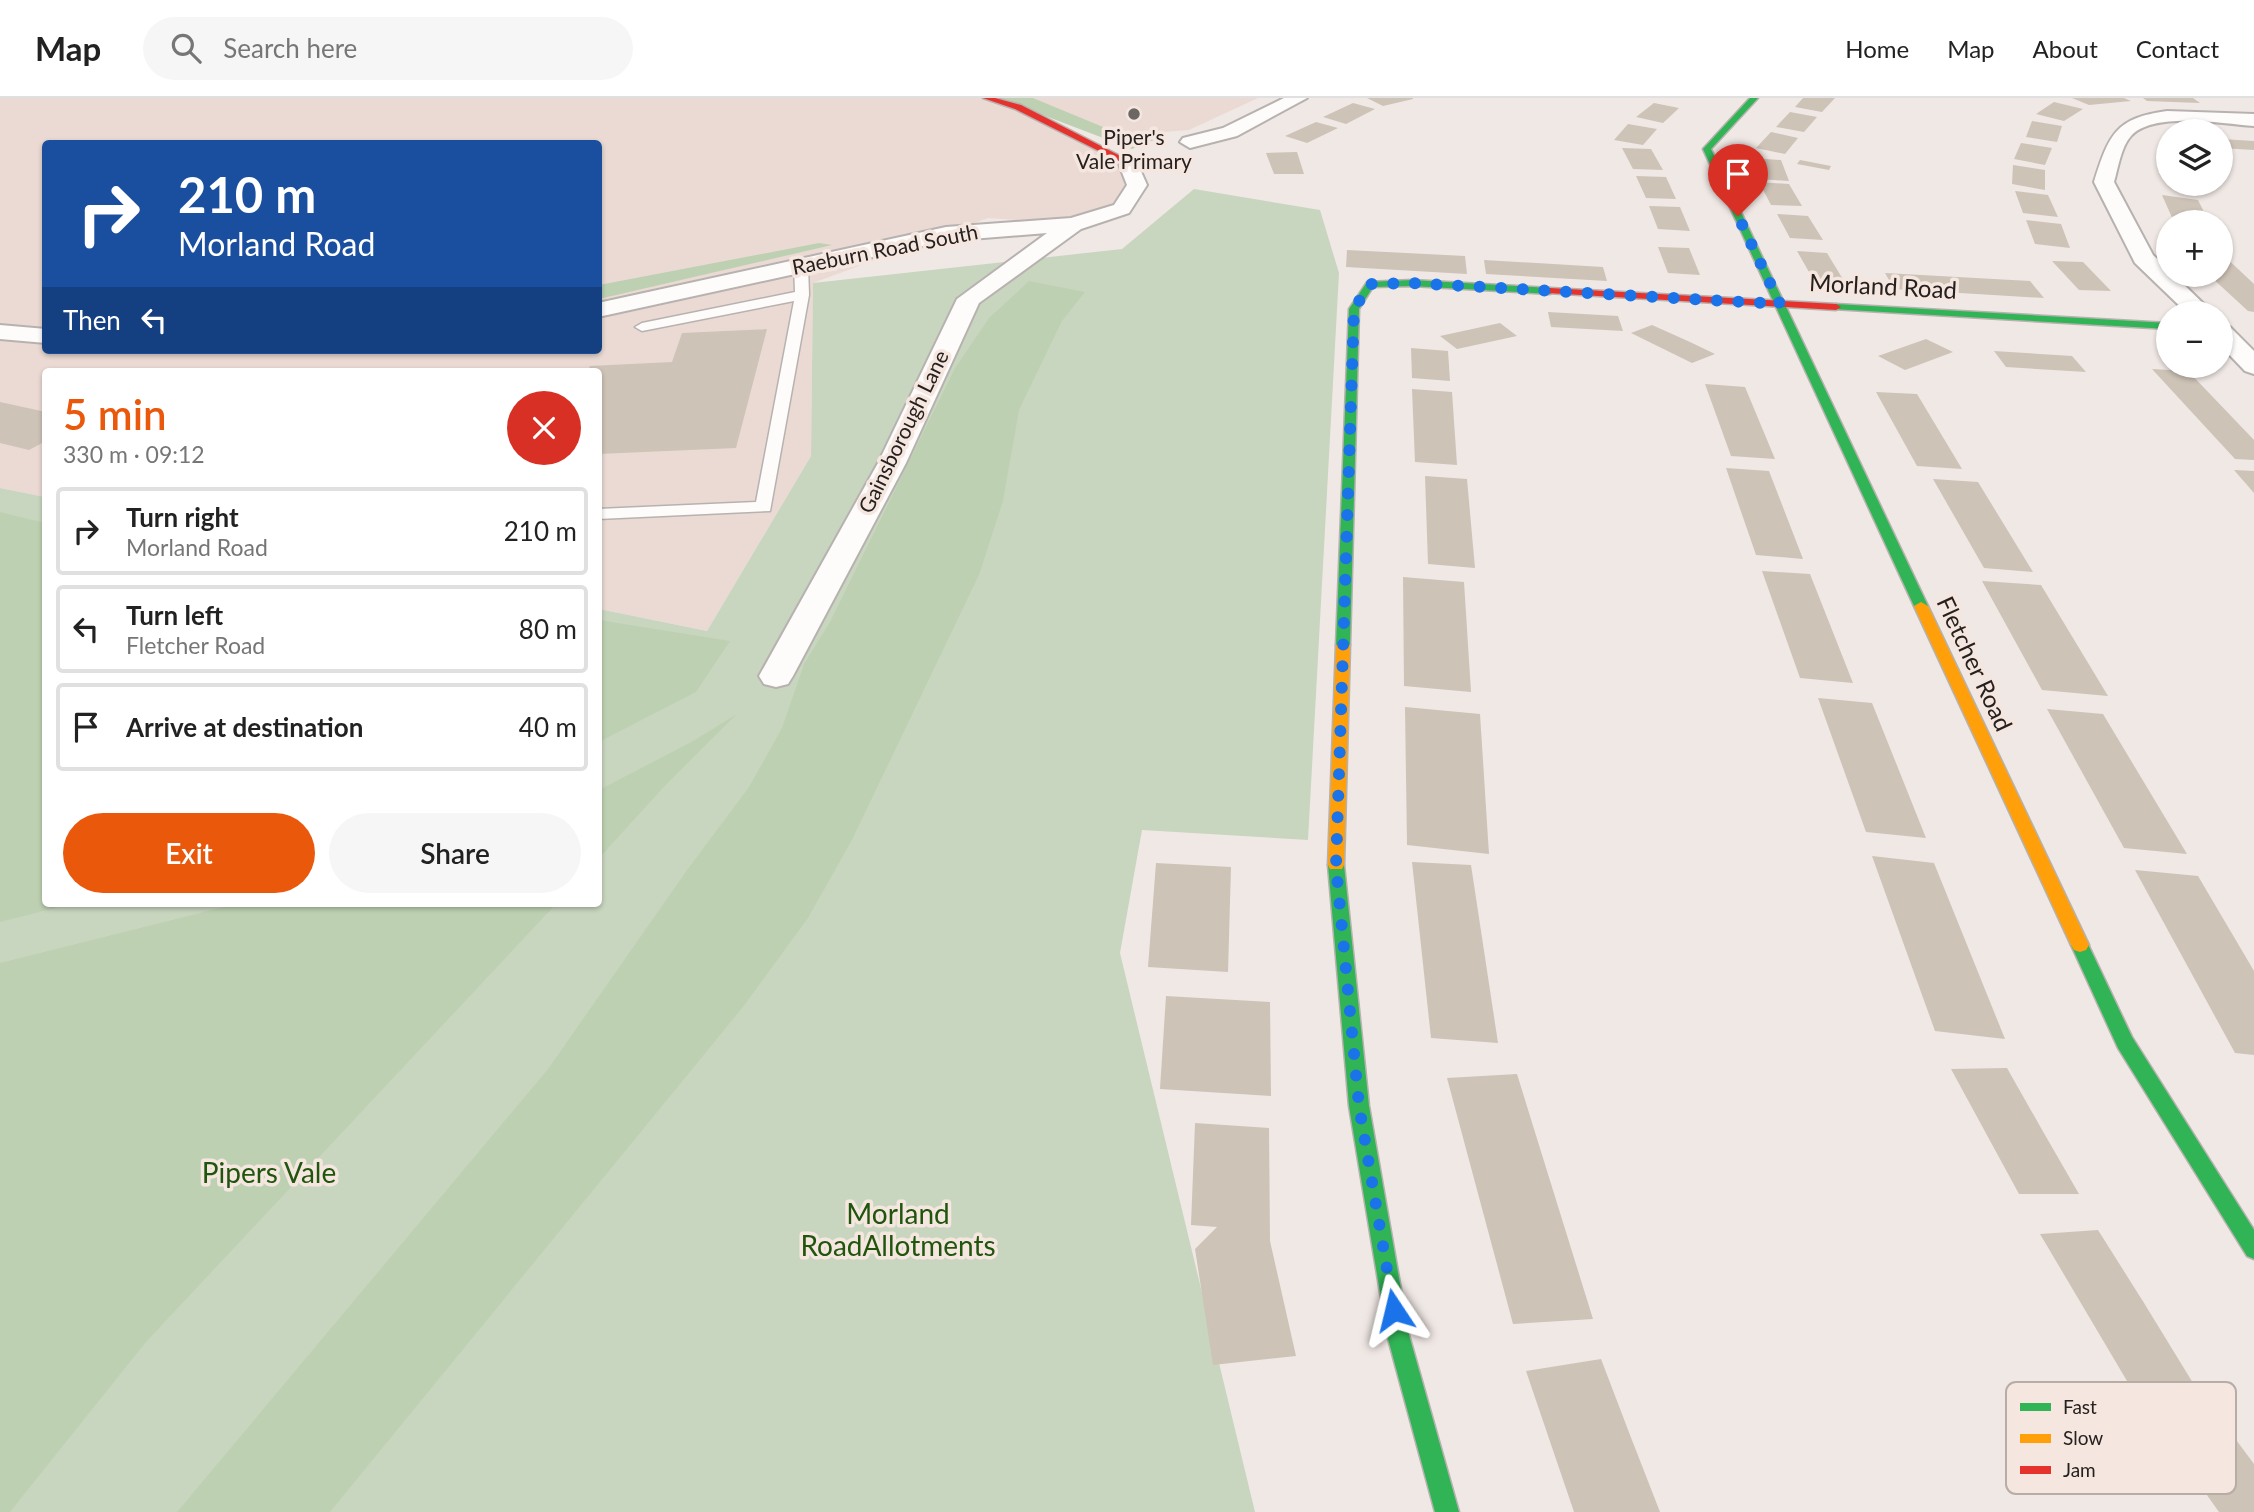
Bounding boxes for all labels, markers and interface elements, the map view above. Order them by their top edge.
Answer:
search box [143,17,633,80]
text: Map [35,28,101,68]
icon: search [167,29,205,67]
text: Search here [223,32,357,64]
text: Home [1845,34,1909,63]
text: Map [1947,34,1995,63]
text: About [2033,34,2098,63]
text: Contact [2136,34,2219,63]
marker: Piper's Vale Primary [1126,106,1142,122]
map controls [2156,119,2233,378]
button: layers [2156,119,2233,196]
place label: Piper's Vale Primary [1076,124,1192,173]
pin [1708,144,1768,216]
icon: arrive [1719,155,1757,193]
text: 210 m [178,165,316,223]
icon: right [63,168,154,259]
button: + [2156,210,2233,287]
street label: Raeburn Road South [790,218,980,279]
text: Morland Road [178,224,375,263]
street label: Morland Road [1808,267,1958,304]
icon: left [135,301,173,339]
button: − [2156,301,2233,378]
text: Then [63,304,121,336]
street label: Gainsborough Lane [852,346,953,517]
text: 5 min [63,389,167,439]
button: close [507,391,581,465]
text: 330 m · 09:12 [63,440,205,468]
text: Turn right [126,501,239,533]
icon: right [67,512,105,550]
text: 210 m [504,515,577,547]
text: Morland Road [126,533,268,561]
street label: Fletcher Road [1932,591,2019,735]
text: Turn left [126,599,223,631]
icon: left [67,610,105,648]
text: 80 m [519,613,577,645]
text: Fletcher Road [126,631,265,659]
icon: arrive [67,708,105,746]
text: Arrive at destination [126,711,363,743]
text: 40 m [519,711,577,743]
button: Exit [63,813,315,893]
button: Share [329,813,581,893]
park label: Pipers Vale [202,1155,336,1189]
park label: Morland RoadAllotments [800,1196,996,1262]
position arrow [1357,1273,1431,1347]
legend [2006,1382,2236,1494]
text: Fast [2063,1395,2097,1418]
text: Slow [2063,1426,2103,1449]
text: Jam [2063,1458,2096,1481]

